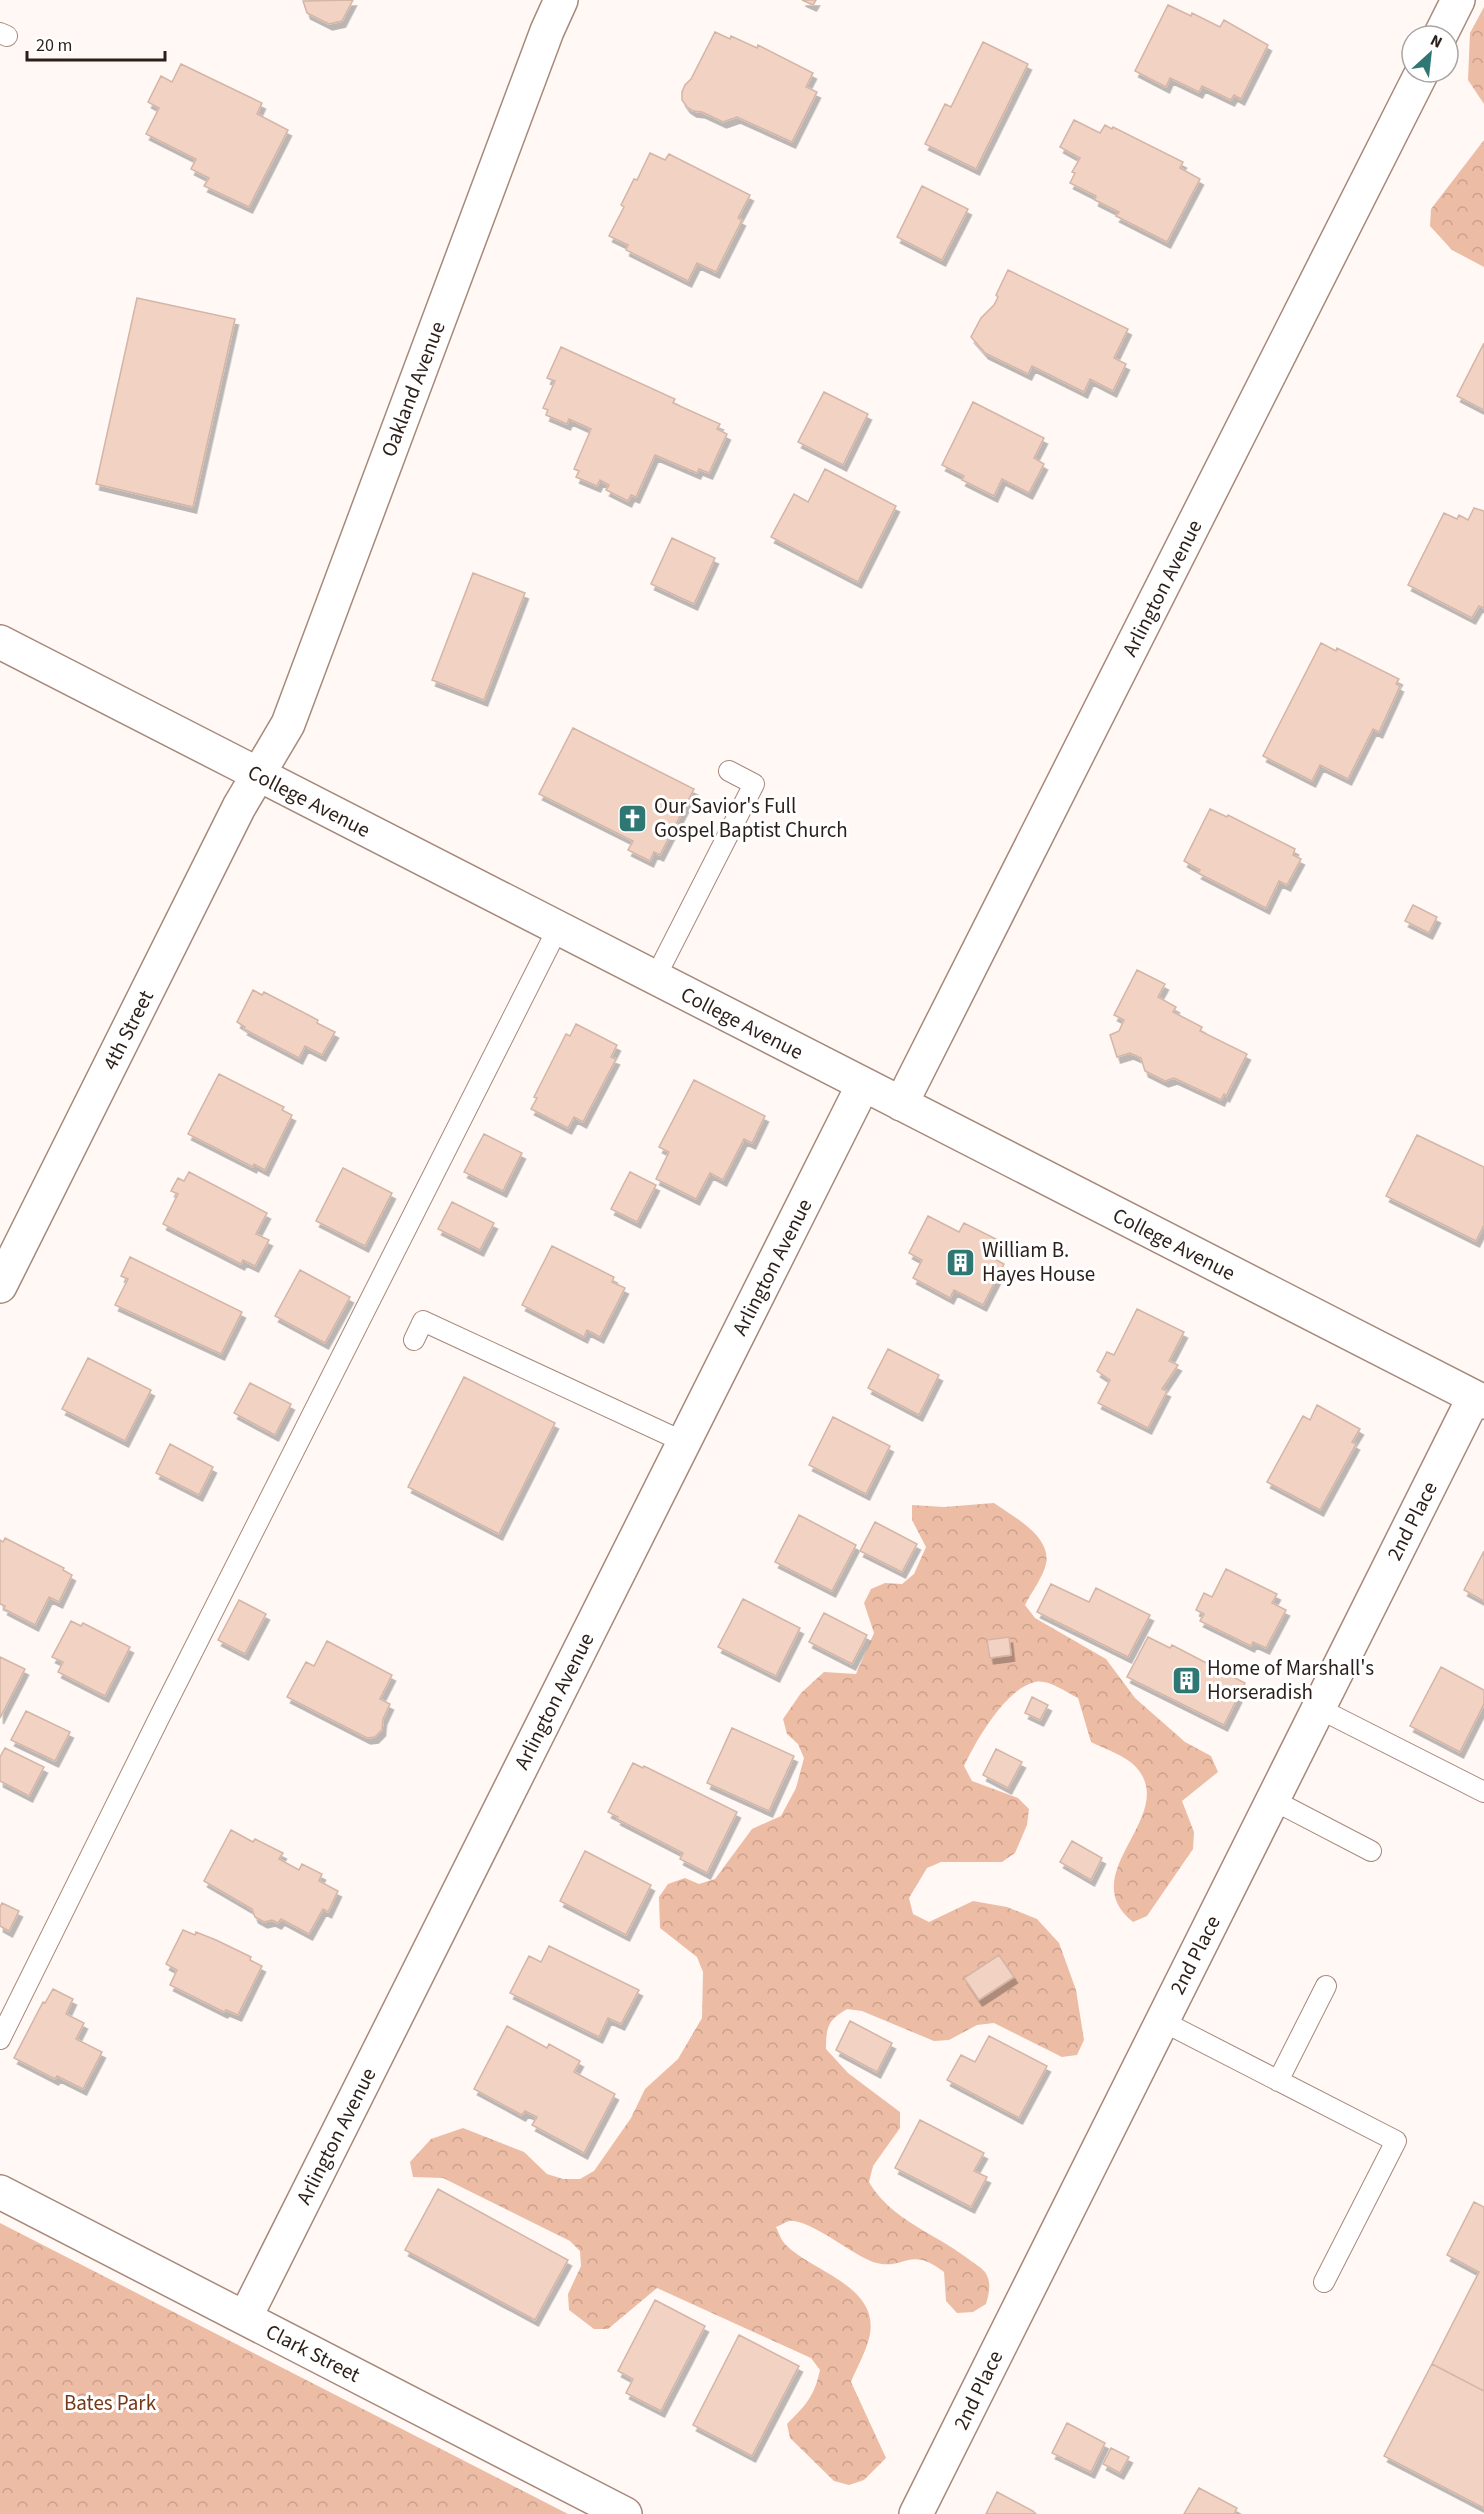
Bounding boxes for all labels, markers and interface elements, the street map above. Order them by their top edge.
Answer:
scale bar [27,24,165,62]
north arrow [1400,24,1460,84]
text: N [1427,29,1446,54]
text: 20 m [36,33,72,58]
street label: Oakland Avenue [373,317,453,461]
street label: Arlington Avenue [1115,514,1209,662]
street label: College Avenue [243,757,375,845]
place label: Our Savior's Full Gospel Baptist Church [654,791,848,845]
church icon: Our Savior's Full Gospel Baptist Church [617,802,649,834]
street label: College Avenue [676,979,808,1067]
street label: 4th Street [95,985,161,1075]
street label: Arlington Avenue [725,1193,819,1341]
street label: College Avenue [1108,1200,1240,1288]
place label: William B. Hayes House [982,1235,1095,1289]
building icon: William B. Hayes House [945,1246,977,1278]
street label: 2nd Place [1379,1476,1445,1566]
street label: Arlington Avenue [507,1627,601,1775]
place label: Home of Marshall's Horseradish [1207,1653,1374,1707]
building icon: Home of Marshall's Horseradish [1170,1664,1202,1696]
street label: 2nd Place [1162,1910,1228,2000]
street label: Arlington Avenue [289,2062,383,2210]
street label: Clark Street [261,2316,365,2390]
street label: 2nd Place [946,2345,1010,2435]
park label: Bates Park [64,2388,157,2418]

